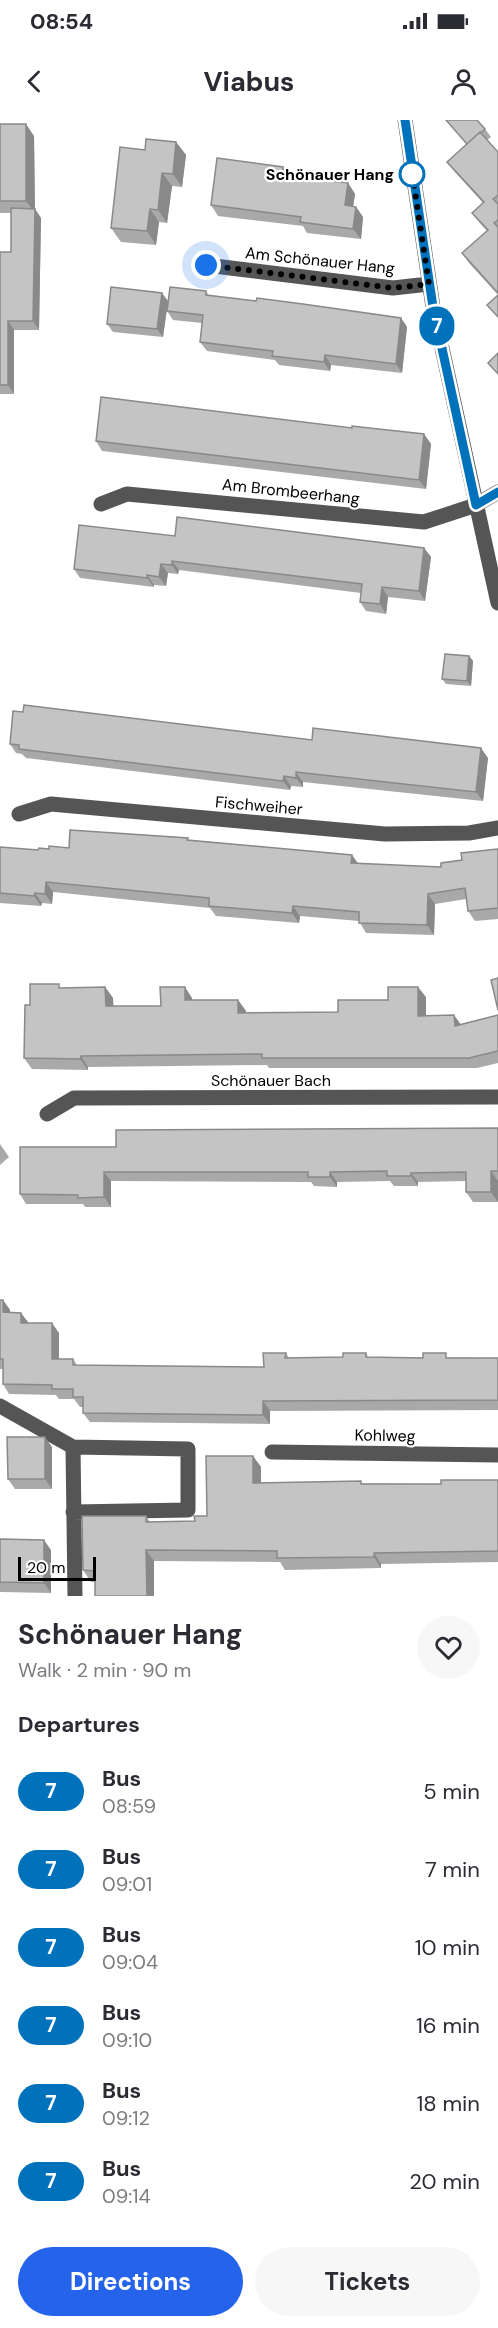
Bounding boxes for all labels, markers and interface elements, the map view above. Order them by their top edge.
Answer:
text: 08:54 [30,7,93,36]
text: Viabus [204,64,294,99]
icon: back [18,65,51,98]
icon: person [447,65,480,98]
marker: Schönauer Hang [399,161,425,187]
place label: Schönauer Hang [266,164,394,185]
street label: Am Schönauer Hang [244,242,396,279]
your location [191,250,221,280]
line badge: 7 [418,306,456,346]
text: 7 [431,312,443,340]
street label: Am Brombeerhang [221,474,361,509]
street label: Fischweiher [214,791,304,820]
street label: Schönauer Bach [211,1070,331,1091]
street label: Kohlweg [354,1424,416,1447]
scale bar [18,1554,96,1582]
text: 20 m [27,1557,66,1578]
text: Schönauer Hang [18,1616,242,1653]
button: heart [417,1616,480,1679]
text: Walk · 2 min · 90 m [18,1657,191,1683]
text: Departures [18,1710,140,1739]
text: Bus [102,1764,141,1793]
text: 7 [45,1777,57,1805]
text: 5 min [423,1777,480,1806]
text: 08:59 [102,1793,156,1819]
text: Bus [102,1842,141,1871]
text: 7 [45,1855,57,1883]
text: 7 min [425,1855,480,1884]
text: 09:01 [102,1871,152,1897]
text: Bus [102,1920,141,1949]
text: 7 [45,1933,57,1961]
text: 10 min [415,1933,480,1962]
text: 09:04 [102,1949,158,1975]
text: Bus [102,1998,141,2027]
text: 7 [45,2011,57,2039]
text: 16 min [416,2011,480,2040]
text: 09:10 [102,2027,152,2053]
text: Bus [102,2076,141,2105]
text: 7 [45,2089,57,2117]
text: 18 min [416,2089,480,2118]
text: 09:12 [102,2105,150,2131]
text: Bus [102,2154,141,2183]
text: 7 [45,2167,57,2195]
text: 20 min [409,2167,480,2196]
text: 09:14 [102,2183,151,2209]
button: Directions [18,2247,243,2316]
button: Tickets [255,2247,480,2316]

